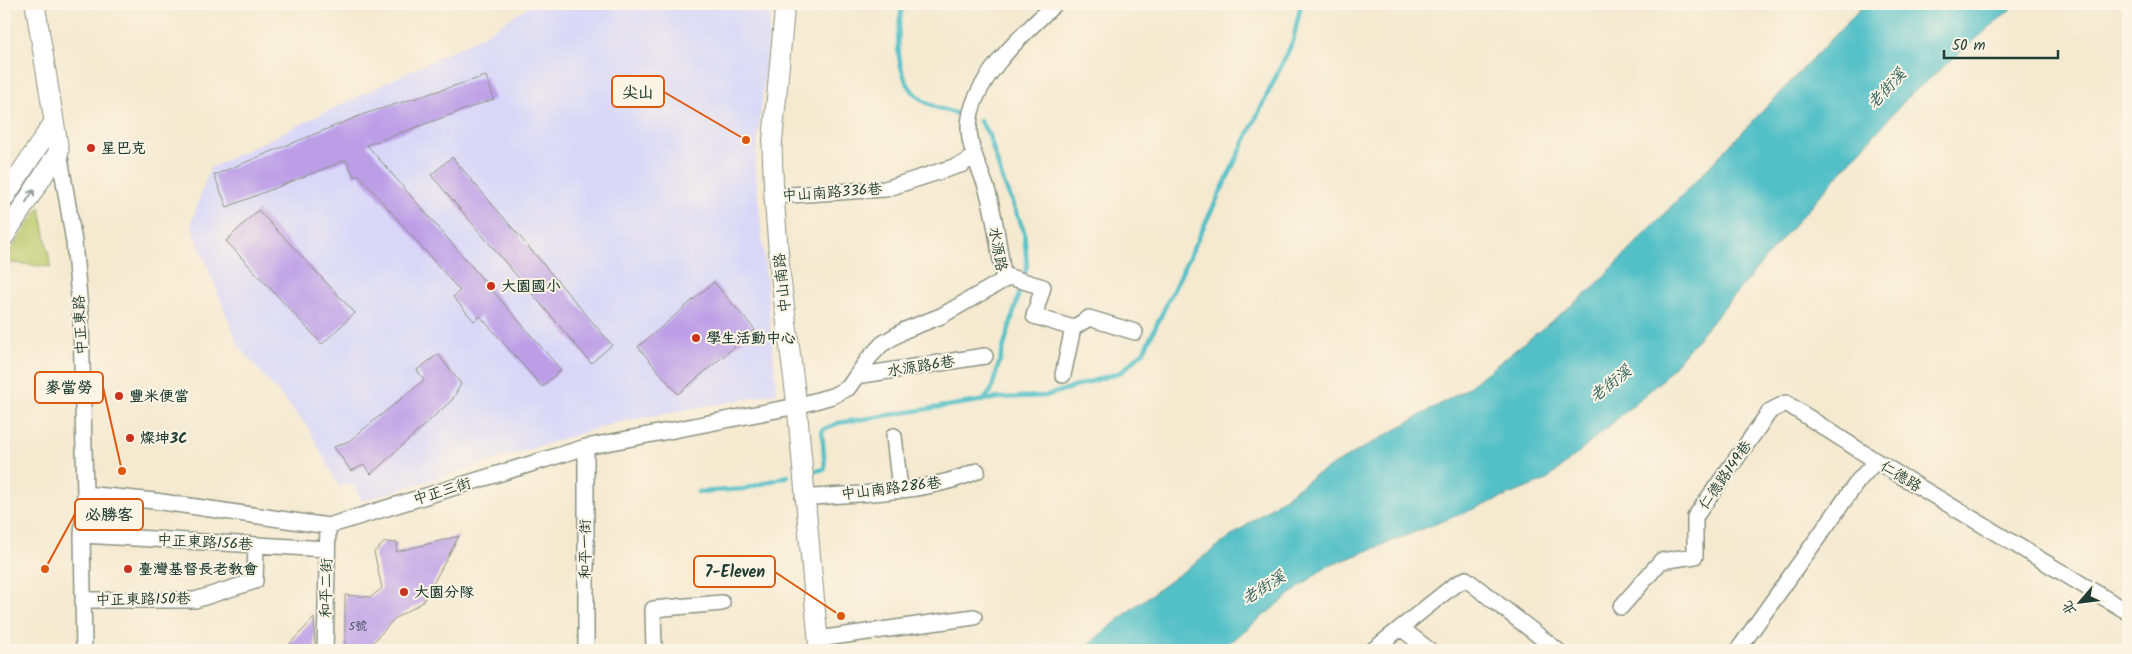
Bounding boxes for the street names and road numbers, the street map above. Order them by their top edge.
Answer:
street label: 中山南路336巷 [781,178,883,208]
street label: 水源路 [981,225,1013,273]
street label: 中山南路 [768,252,798,314]
street label: 中正東路 [67,294,95,356]
street label: 水源路6巷 [886,350,957,384]
street label: 仁德路149巷 [1693,436,1759,515]
street label: 仁德路 [1875,455,1926,499]
street label: 中山南路286巷 [839,471,943,507]
street label: 中正三街 [410,472,474,512]
street label: 和平一街 [574,519,598,579]
street label: 中正東路156巷 [156,529,254,557]
street label: 和平二街 [314,558,340,618]
street label: 中正東路150巷 [95,587,191,613]

